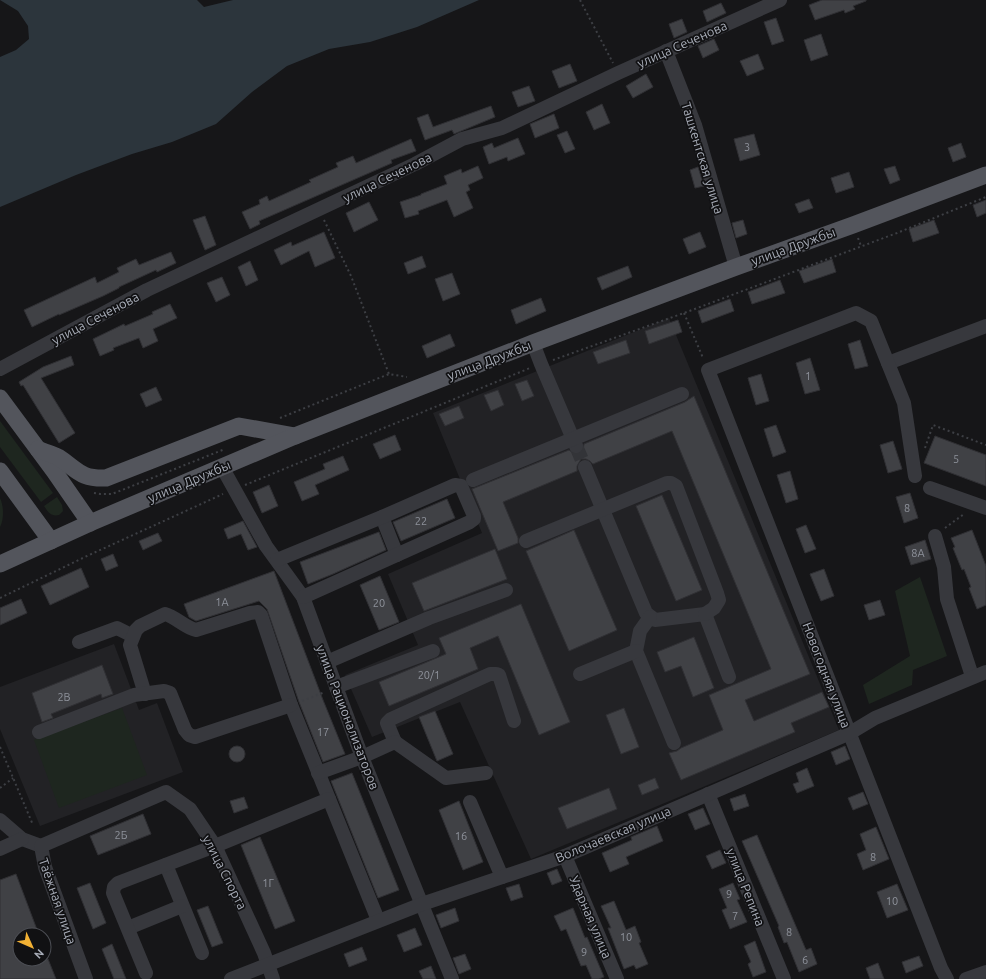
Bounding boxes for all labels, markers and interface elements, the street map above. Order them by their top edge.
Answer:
street label: улица Сеченова [635,18,729,70]
street label: Ташкентская улица [679,101,727,215]
house number: 3 [744,141,750,153]
street label: улица Сеченова [340,150,434,204]
street label: улица Дружбы [749,224,837,268]
street label: улица Сеченова [49,289,141,347]
street label: улица Дружбы [445,338,533,382]
house number: 1 [805,370,811,382]
house number: 5 [953,453,959,465]
street label: улица Дружбы [146,457,232,505]
house number: 8 [904,502,910,514]
house number: 22 [415,515,427,527]
house number: 8А [911,547,926,559]
house number: 1А [215,596,230,608]
house number: 20 [373,597,385,609]
street label: Новогодняя улица [800,620,854,730]
street label: улица Рационализаторов [314,643,382,791]
house number: 20/1 [418,669,440,681]
house number: 2В [57,691,71,703]
house number: 17 [317,726,329,738]
street label: Волочаевская улица [553,803,673,865]
house number: 2Б [115,829,128,841]
house number: 16 [455,830,467,842]
street label: улица Спорта [200,832,250,912]
street label: улица Репина [724,846,768,928]
house number: 8 [870,851,876,863]
street label: Таёжная улица [37,856,79,946]
street label: Ударная улица [567,874,615,960]
house number: 1Г [262,877,274,889]
house number: 9 [726,888,732,900]
house number: 10 [886,895,898,907]
house number: 7 [732,910,738,922]
house number: 8 [786,926,792,938]
north arrow [12,927,52,967]
house number: 10 [620,931,632,943]
house number: 9 [581,946,587,958]
text: N [32,947,46,961]
house number: 6 [802,954,808,966]

